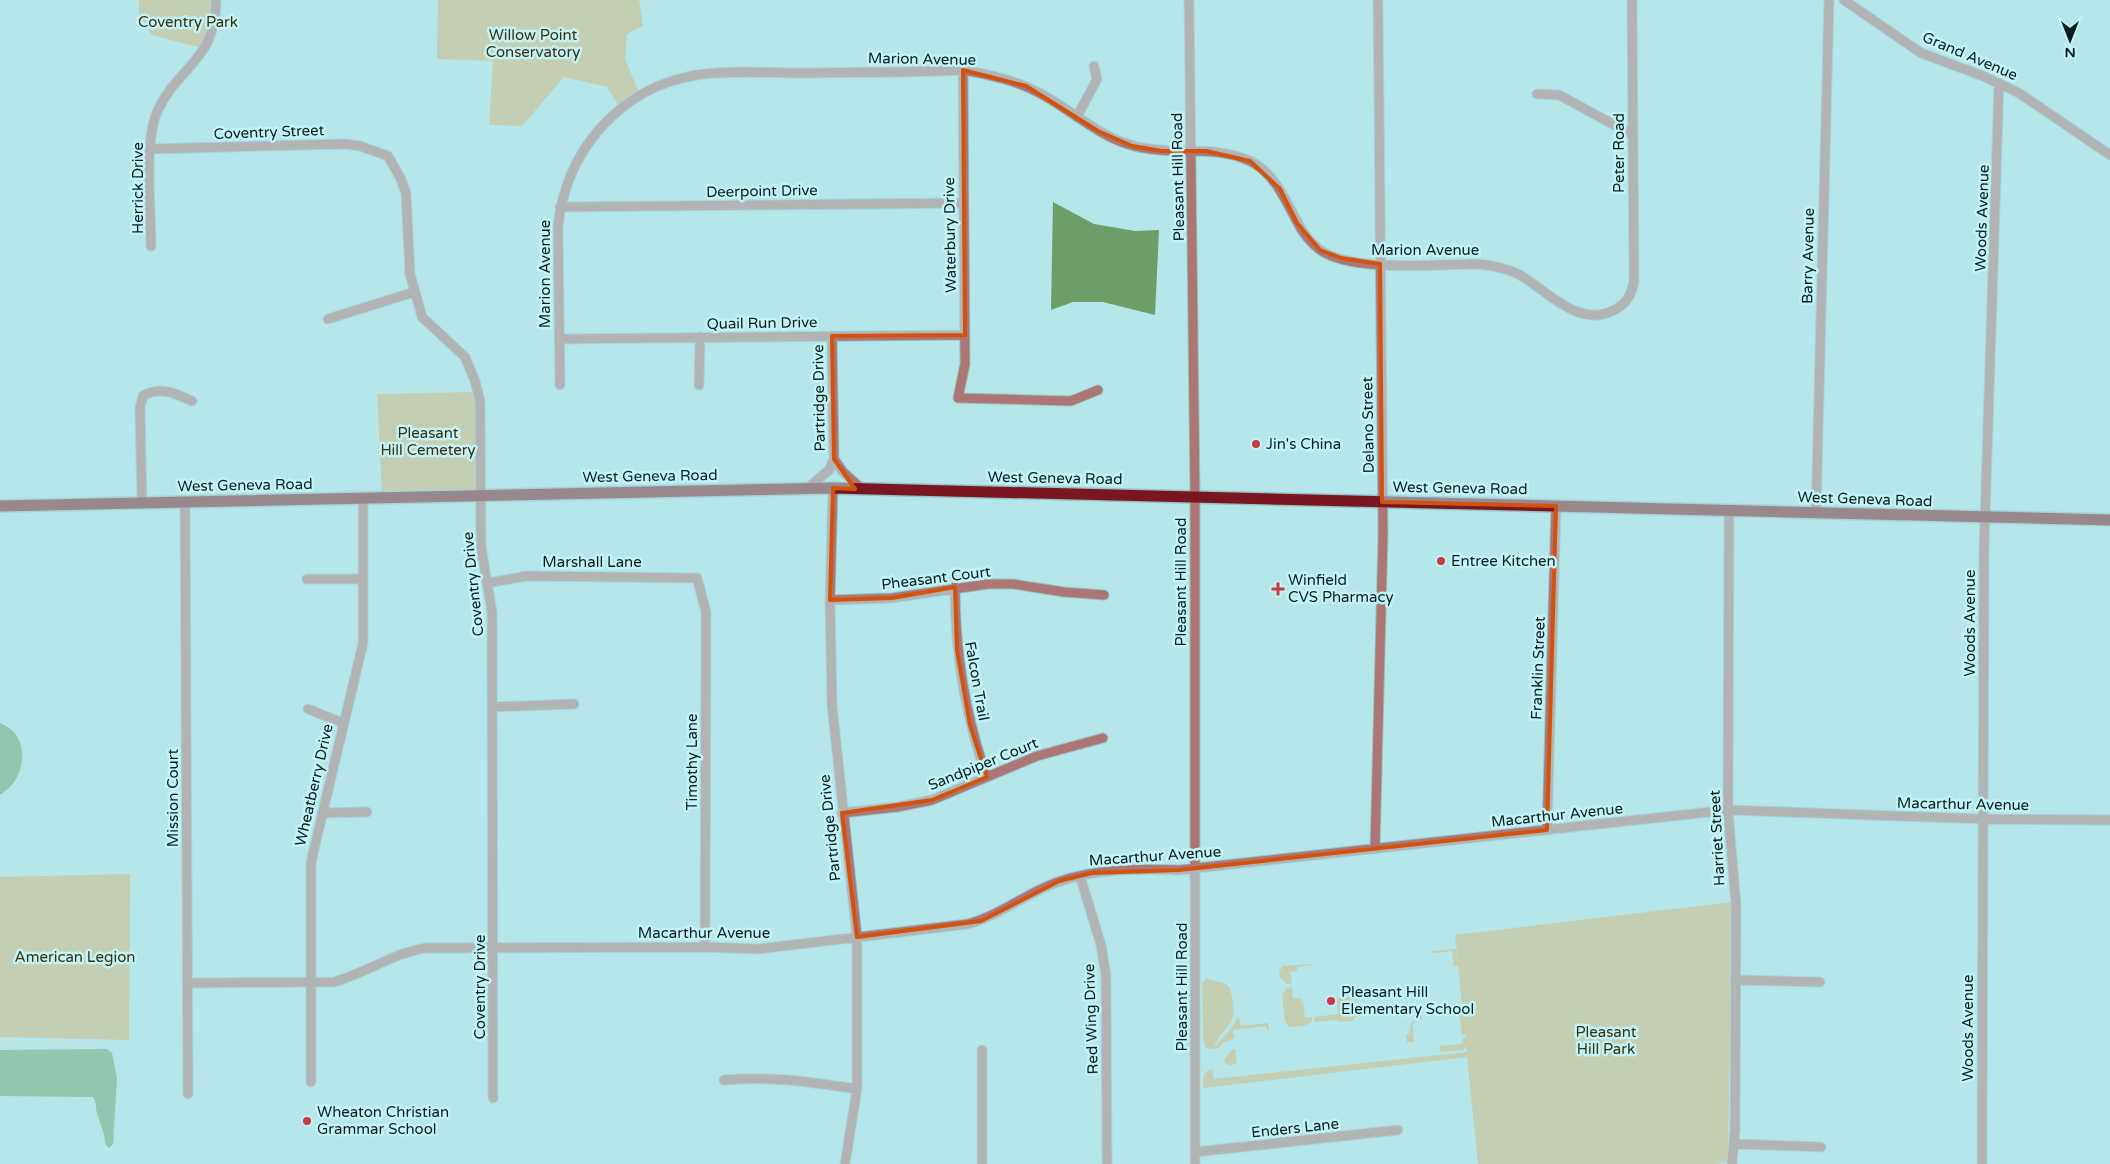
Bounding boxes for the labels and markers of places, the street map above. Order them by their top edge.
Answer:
place label: Jin's China [1266,435,1341,453]
marker: Jin's China [1250,438,1262,450]
place label: Entree Kitchen [1451,552,1556,570]
marker: Entree Kitchen [1435,555,1447,567]
place label: Winfield CVS Pharmacy [1288,571,1393,606]
marker: Winfield CVS Pharmacy [1272,583,1284,595]
place label: Pleasant Hill Elementary School [1341,983,1474,1018]
marker: Pleasant Hill Elementary School [1325,995,1337,1007]
place label: Wheaton Christian Grammar School [317,1103,449,1138]
marker: Wheaton Christian Grammar School [301,1115,313,1127]

